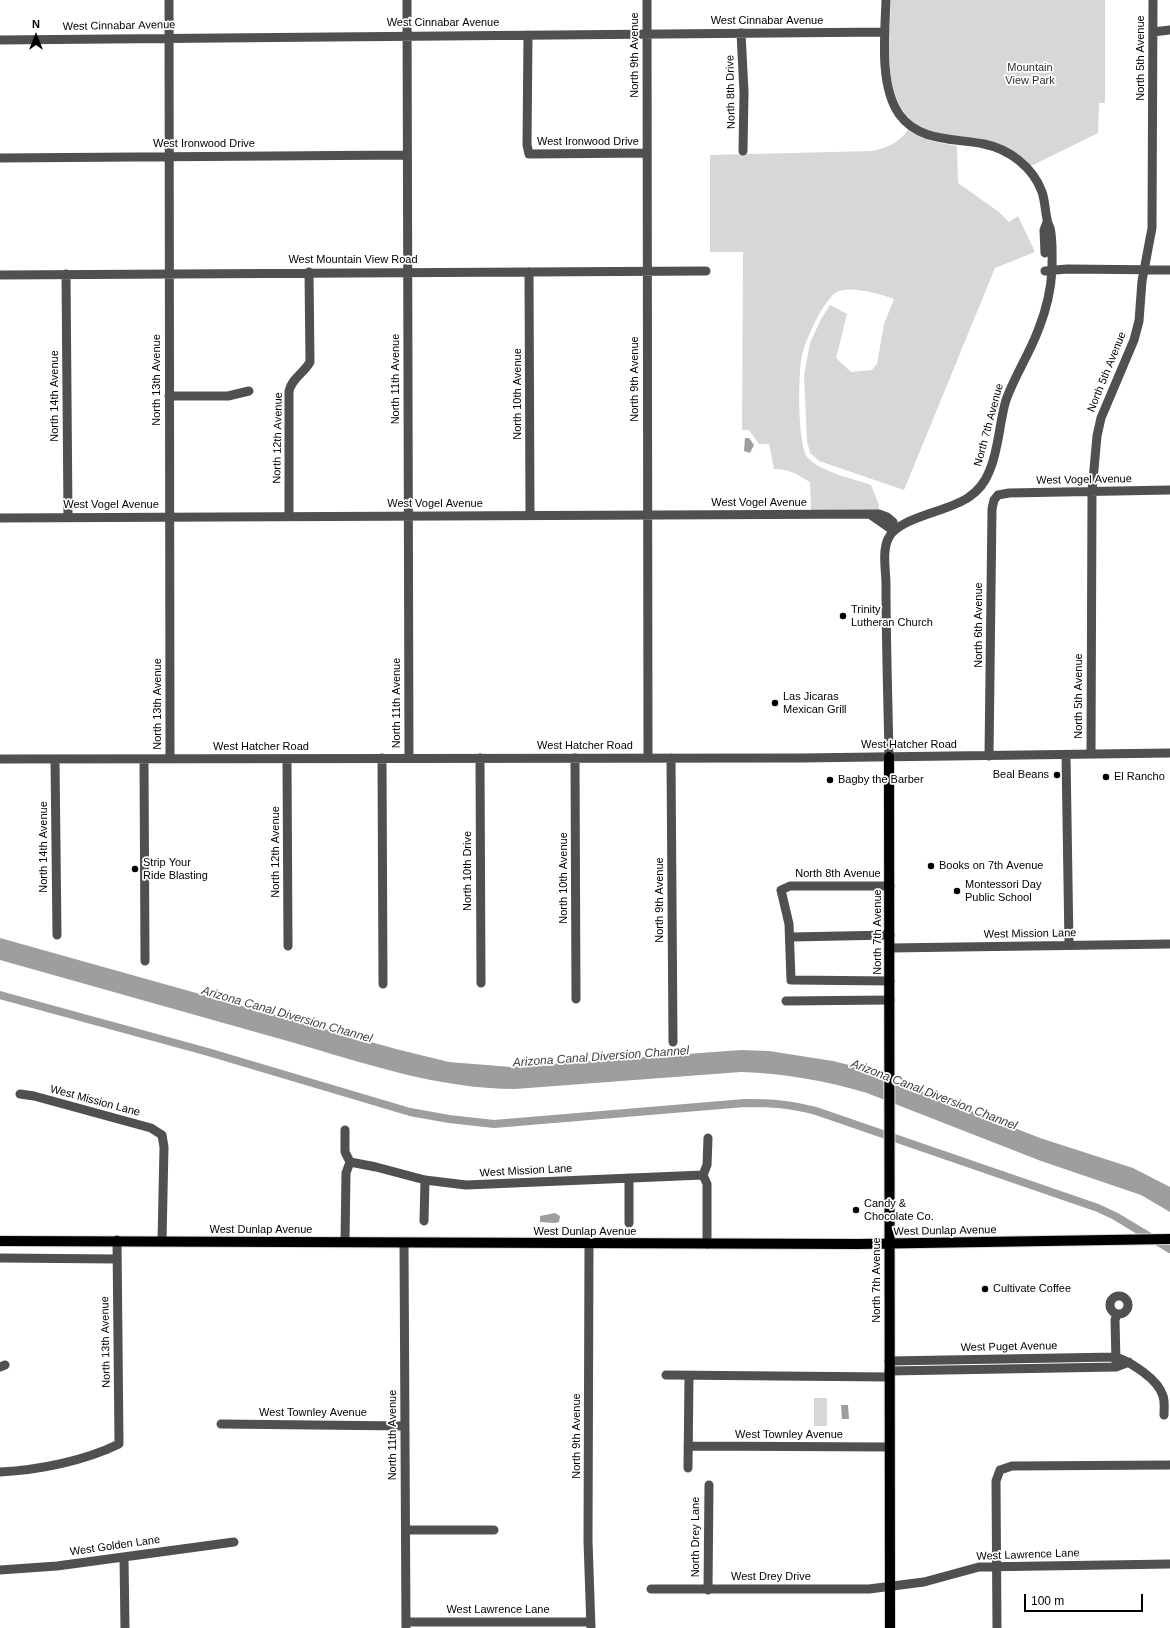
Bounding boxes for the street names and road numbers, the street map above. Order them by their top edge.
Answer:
street label: North 9th Avenue [628,12,642,98]
street label: West Cinnabar Avenue [711,14,823,28]
street label: North 5th Avenue [1134,15,1148,101]
street label: West Cinnabar Avenue [387,16,499,30]
street label: West Cinnabar Avenue [63,18,175,34]
street label: North 8th Drive [724,55,738,129]
street label: West Ironwood Drive [537,135,639,149]
street label: West Ironwood Drive [153,137,255,151]
street label: West Mountain View Road [288,253,418,267]
street label: North 5th Avenue [1085,330,1129,414]
street label: North 13th Avenue [150,334,164,426]
street label: North 11th Avenue [389,334,403,424]
street label: North 9th Avenue [628,336,642,422]
street label: North 10th Avenue [511,348,525,440]
street label: North 14th Avenue [48,350,62,442]
street label: North 7th Avenue [972,382,1006,468]
street label: North 12th Avenue [271,392,285,484]
street label: West Vogel Avenue [1036,473,1132,487]
street label: West Vogel Avenue [711,496,807,510]
street label: West Vogel Avenue [387,497,483,511]
street label: West Vogel Avenue [63,498,159,512]
street label: North 6th Avenue [972,582,986,668]
street label: North 5th Avenue [1072,653,1086,739]
street label: North 13th Avenue [151,658,165,750]
street label: North 11th Avenue [390,658,404,748]
street label: West Hatcher Road [861,738,957,752]
street label: West Hatcher Road [537,739,633,753]
street label: West Hatcher Road [213,740,309,754]
street label: North 14th Avenue [37,801,51,893]
street label: North 12th Avenue [269,806,283,898]
street label: North 10th Drive [461,831,475,911]
street label: North 10th Avenue [557,832,571,924]
street label: North 9th Avenue [653,857,667,943]
street label: North 8th Avenue [795,867,881,881]
street label: North 7th Avenue [871,889,885,975]
street label: West Mission Lane [984,927,1076,941]
street label: West Mission Lane [49,1083,141,1119]
street label: West Mission Lane [479,1162,573,1180]
street label: West Dunlap Avenue [210,1223,312,1237]
street label: West Dunlap Avenue [893,1224,997,1238]
street label: West Dunlap Avenue [534,1225,636,1239]
street label: North 7th Avenue [870,1237,884,1323]
street label: North 13th Avenue [99,1296,113,1388]
street label: West Puget Avenue [960,1340,1058,1354]
street label: North 11th Avenue [386,1390,400,1480]
street label: North 9th Avenue [570,1393,584,1479]
street label: West Townley Avenue [259,1406,367,1420]
street label: West Townley Avenue [735,1428,843,1442]
street label: North Drey Lane [689,1497,703,1577]
street label: West Golden Lane [69,1533,161,1559]
street label: West Lawrence Lane [976,1547,1080,1563]
street label: West Drey Drive [731,1570,811,1584]
street label: West Lawrence Lane [446,1603,550,1617]

